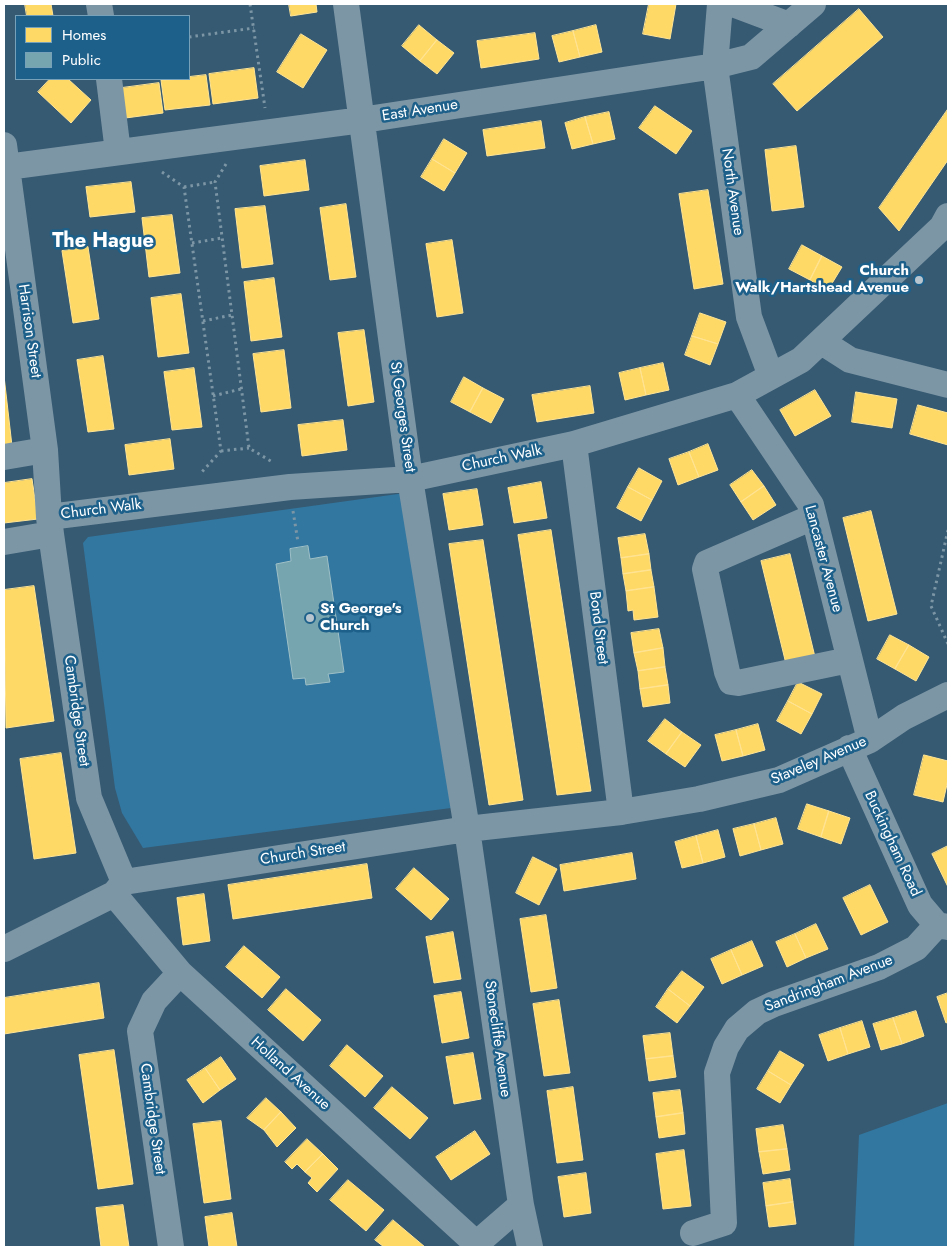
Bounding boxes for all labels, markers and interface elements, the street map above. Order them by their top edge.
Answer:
legend [15,15,190,80]
text: Homes [62,24,106,46]
text: Public [62,49,101,71]
street label: East Avenue [381,96,459,126]
street label: North Avenue [717,147,747,237]
district label: The Hague [52,230,154,254]
place label: Church Walk/Hartshead Avenue [735,262,909,297]
marker: Church Walk/Hartshead Avenue [913,274,925,286]
street label: Harrison Street [14,283,44,379]
street label: St Georges Street [385,361,419,473]
street label: Church Walk [460,442,544,476]
street label: Church Walk [60,496,142,524]
street label: Lancaster Avenue [800,504,846,614]
street label: Bond Street [585,591,611,665]
place label: St George's Church [320,600,401,635]
marker: St George's Church [304,612,316,624]
street label: Cambridge Street [59,654,93,768]
street label: Staveley Avenue [769,733,869,789]
street label: Buckingham Road [860,789,924,899]
street label: Church Street [259,838,347,870]
street label: Sandringham Avenue [763,951,895,1017]
street label: Stonecliffe Avenue [480,979,514,1099]
street label: Holland Avenue [247,1034,333,1114]
street label: Cambridge Street [135,1062,169,1176]

